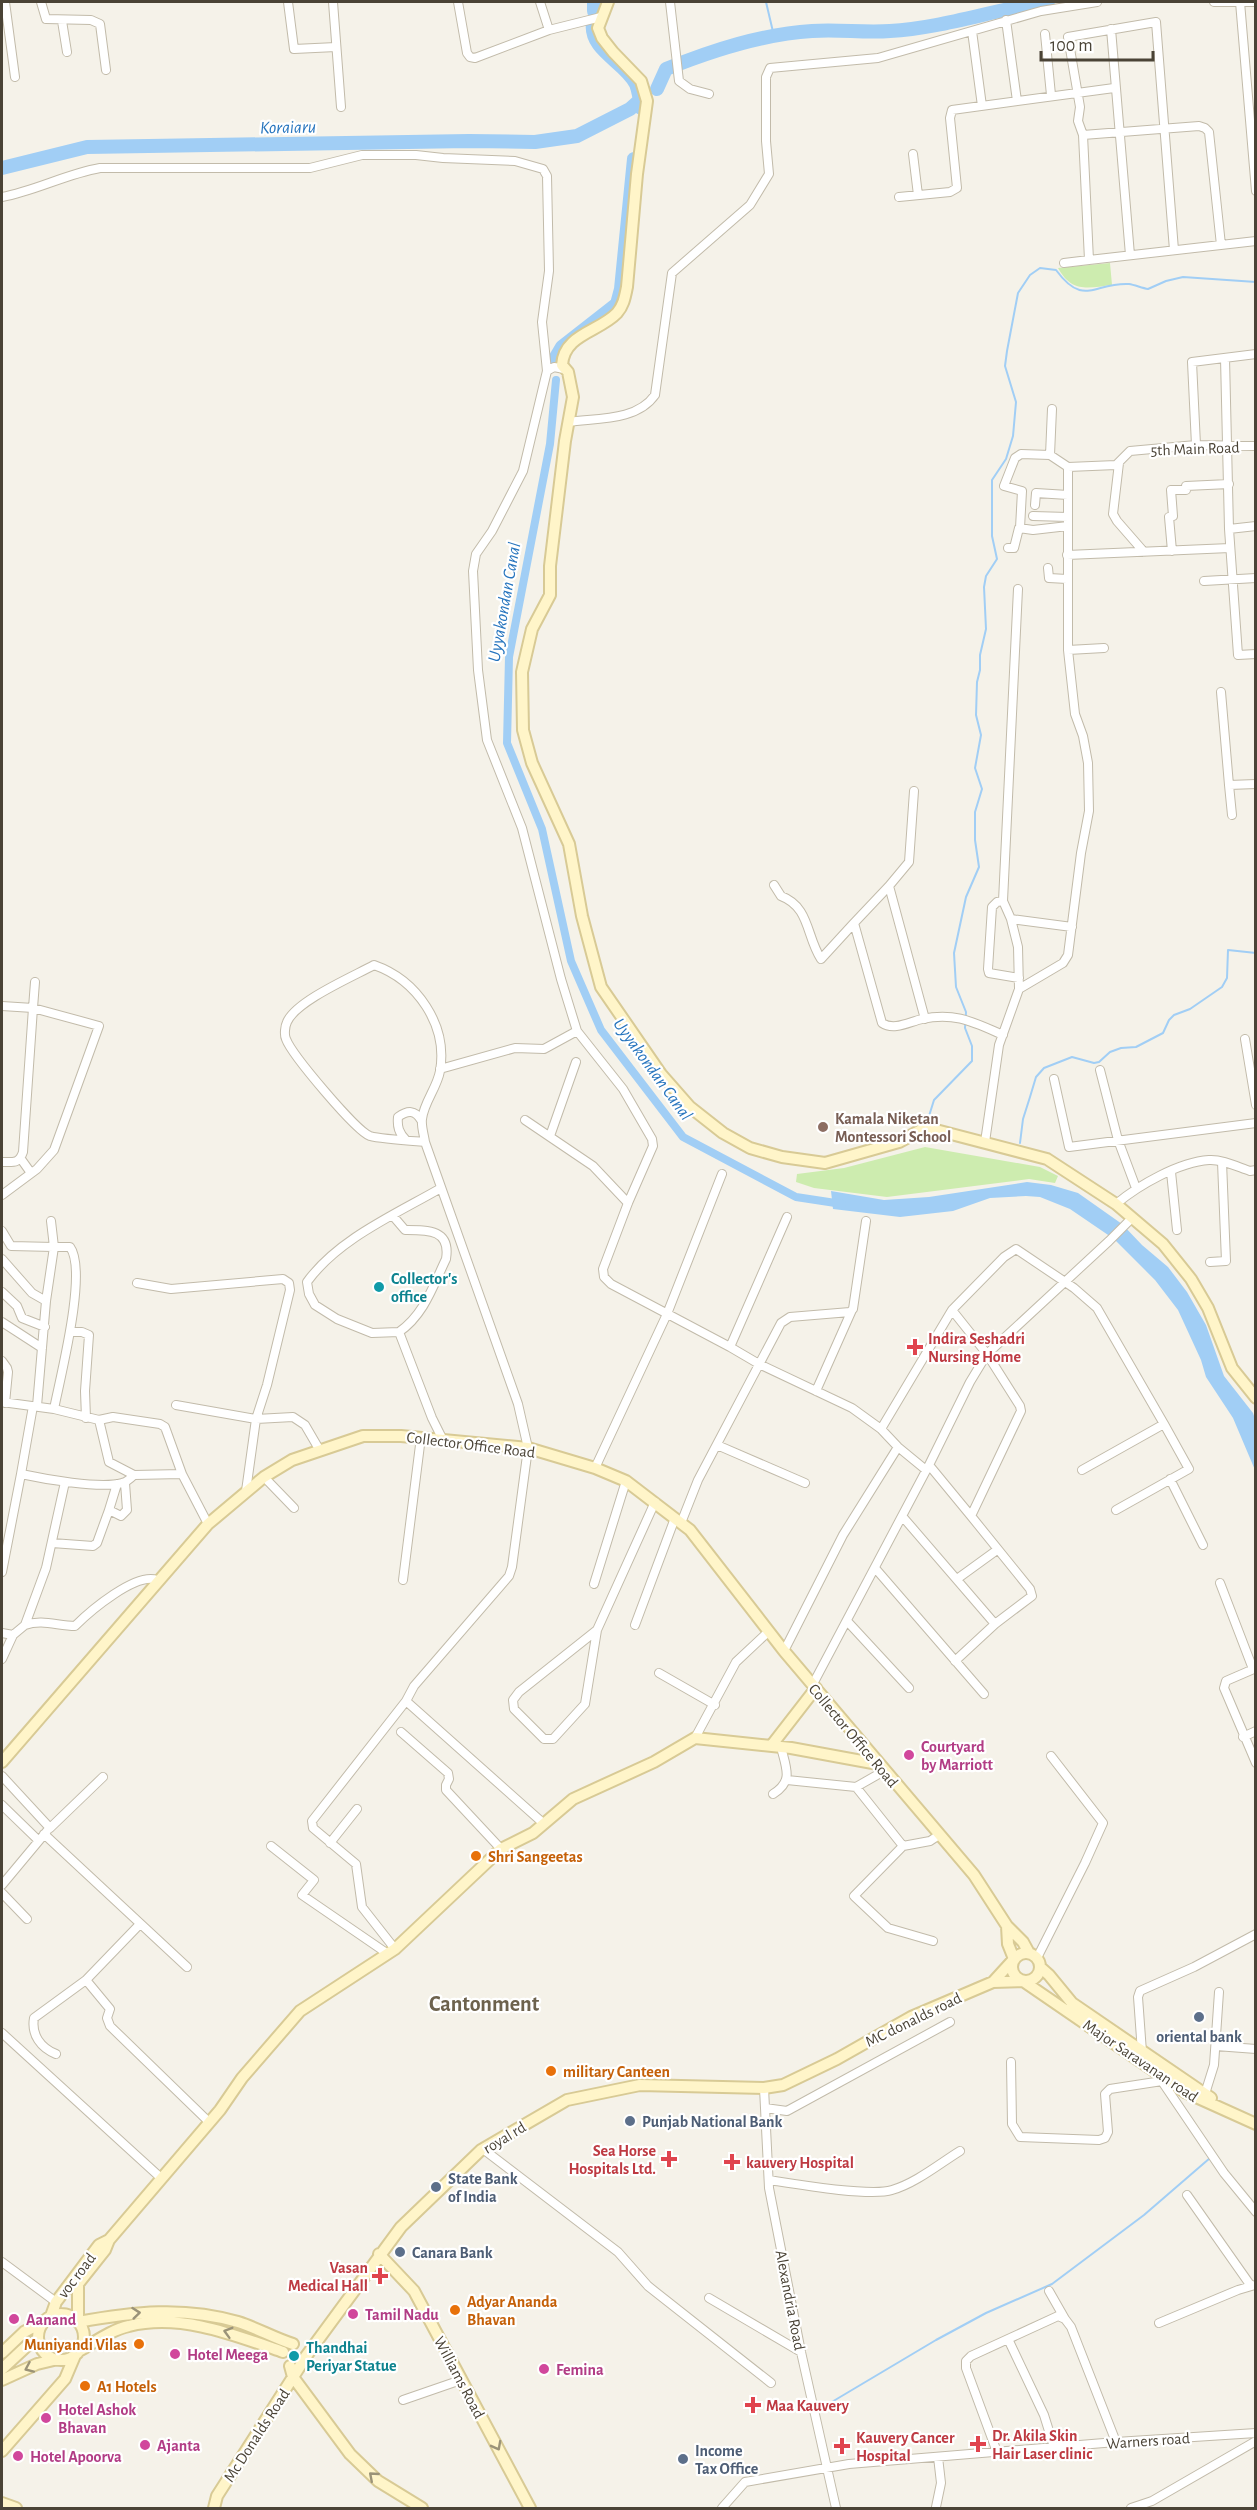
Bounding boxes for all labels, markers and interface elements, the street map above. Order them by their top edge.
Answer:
scale bar [1041,24,1154,62]
text: 100 m [1050,37,1093,55]
water label: Koraiaru [260,119,316,137]
street label: 5th Main Road [1150,439,1240,459]
water label: Uyyakondan Canal [486,541,524,664]
water label: Uyyakondan Canal [609,1015,695,1124]
place label: Kamala Niketan Montessori School [835,1111,951,1145]
marker: Kamala Niketan Montessori School [816,1120,830,1134]
place label: Collector's office [391,1271,457,1305]
marker: Collector's office [372,1280,386,1294]
place label: Indira Seshadri Nursing Home [928,1331,1025,1365]
marker: Indira Seshadri Nursing Home [906,1338,924,1356]
street label: Collector Office Road [406,1429,536,1461]
street label: Collector Office Road [805,1681,901,1790]
place label: Courtyard by Marriott [921,1739,994,1774]
marker: Courtyard by Marriott [902,1748,916,1762]
marker: Shri Sangeetas [469,1849,483,1863]
place label: Shri Sangeetas [488,1849,583,1865]
street label: MC donalds road [863,1990,964,2050]
district label: Cantonment [429,1993,540,2015]
marker: oriental bank [1192,2010,1206,2024]
street label: Major Saravanan road [1079,2016,1201,2106]
place label: oriental bank [1156,2029,1242,2045]
marker: military Canteen [544,2064,558,2078]
place label: military Canteen [563,2064,670,2081]
marker: Punjab National Bank [623,2114,637,2128]
place label: Punjab National Bank [642,2114,783,2131]
street label: royal rd [480,2119,529,2158]
place label: Sea Horse Hospitals Ltd. [568,2143,656,2177]
marker: Sea Horse Hospitals Ltd. [660,2150,678,2168]
marker: kauvery Hospital [723,2153,741,2171]
place label: kauvery Hospital [746,2155,854,2172]
place label: State Bank of India [448,2171,518,2205]
marker: State Bank of India [429,2180,443,2194]
marker: Canara Bank [393,2245,407,2259]
place label: Canara Bank [412,2245,493,2261]
street label: Alexandria Road [772,2249,808,2352]
street label: voc road [55,2250,99,2301]
place label: Vasan Medical Hall [288,2260,368,2294]
marker: Vasan Medical Hall [373,2269,387,2283]
place label: Adyar Ananda Bhavan [467,2294,558,2328]
marker: Adyar Ananda Bhavan [448,2303,462,2317]
one-way arrow [131,2307,141,2320]
marker: Tamil Nadu [346,2307,360,2321]
place label: Tamil Nadu [365,2307,439,2323]
marker: Aanand [7,2312,21,2326]
place label: Aanand [26,2312,77,2328]
one-way arrow [223,2327,234,2339]
street label: Williams Road [431,2334,487,2421]
place label: Muniyandi Vilas [24,2337,127,2354]
marker: Muniyandi Vilas [132,2337,146,2351]
place label: Thandhai Periyar Statue [306,2340,397,2375]
marker: Hotel Meega [168,2347,182,2361]
place label: Hotel Meega [187,2347,268,2363]
marker: Thandhai Periyar Statue [287,2349,301,2363]
one-way arrow [25,2361,36,2373]
marker: Femina [537,2362,551,2376]
place label: Femina [556,2362,604,2378]
marker: A1 Hotels [78,2379,92,2393]
place label: A1 Hotels [97,2379,157,2395]
street label: Mc Donalds Road [221,2386,293,2485]
marker: Maa Kauvery [744,2396,762,2414]
place label: Maa Kauvery [766,2398,850,2415]
place label: Hotel Ashok Bhavan [58,2402,136,2436]
marker: Hotel Ashok Bhavan [39,2411,53,2425]
place label: Dr. Akila Skin Hair Laser clinic [992,2428,1092,2462]
place label: Kauvery Cancer Hospital [856,2430,955,2464]
street label: Warners road [1106,2430,1190,2452]
marker: Dr. Akila Skin Hair Laser clinic [969,2435,987,2453]
marker: Kauvery Cancer Hospital [833,2437,851,2455]
marker: Ajanta [138,2438,152,2452]
place label: Ajanta [157,2438,201,2455]
one-way arrow [490,2440,501,2450]
place label: Income Tax Office [695,2443,759,2477]
marker: Hotel Apoorva [11,2449,25,2463]
place label: Hotel Apoorva [30,2449,122,2465]
marker: Income Tax Office [676,2452,690,2466]
one-way arrow [369,2472,380,2483]

